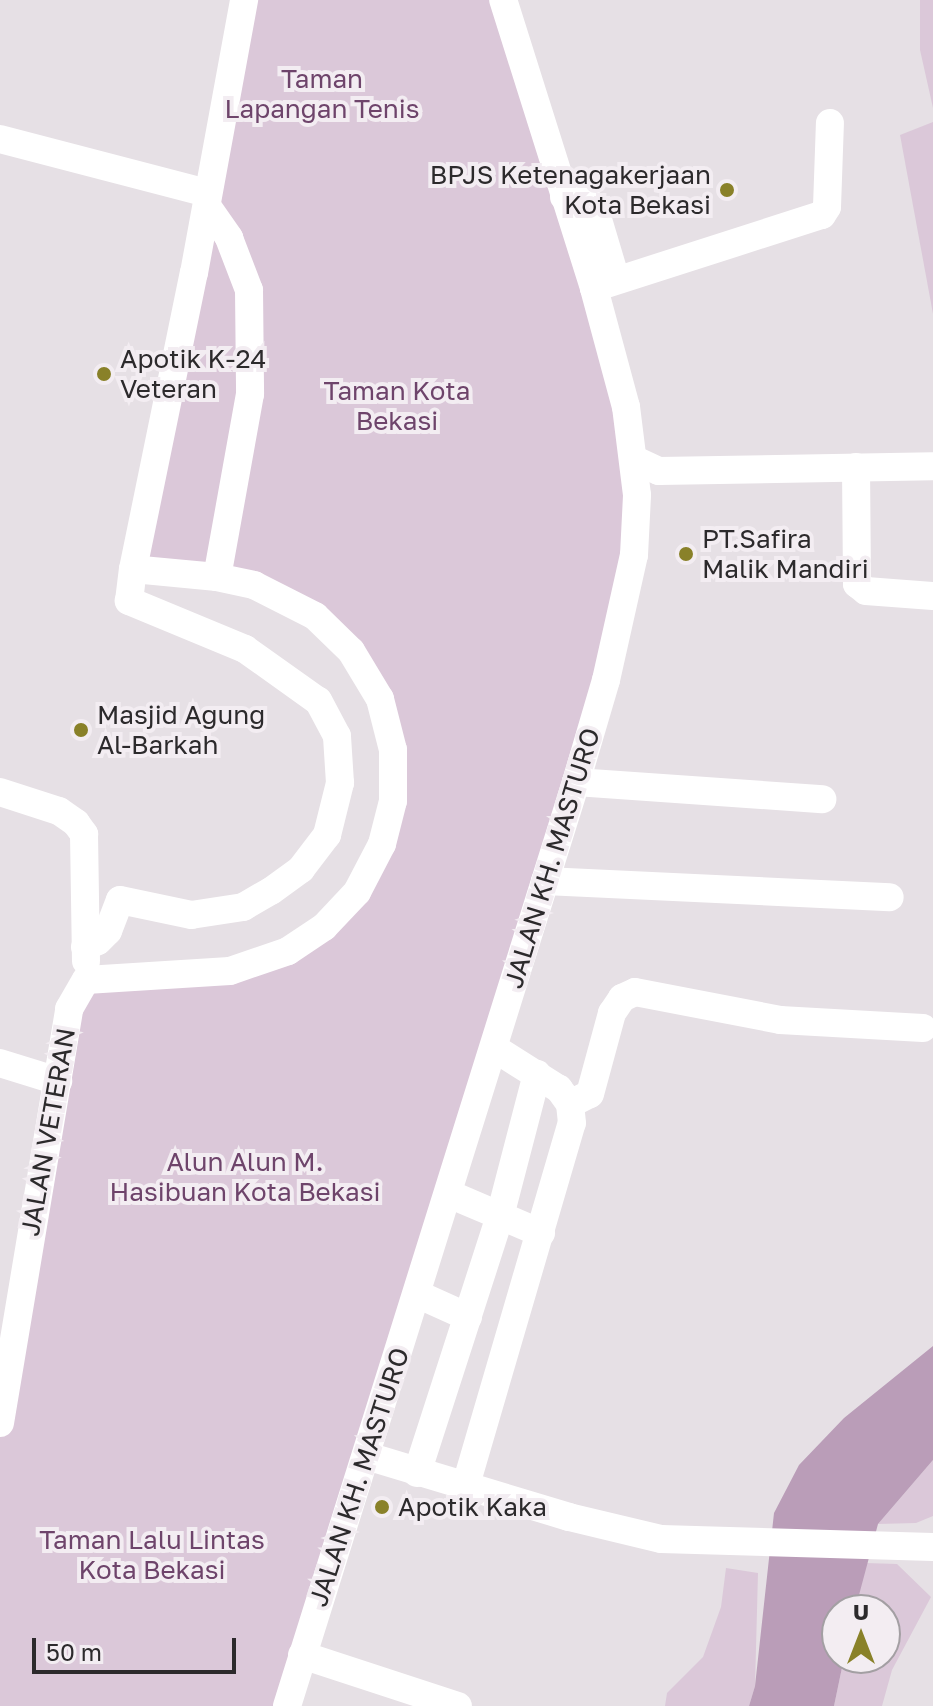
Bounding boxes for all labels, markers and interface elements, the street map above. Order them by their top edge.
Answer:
park label: Taman Lapangan Tenis [224,63,420,124]
place label: BPJS Ketenagakerjaan Kota Bekasi [430,159,711,220]
marker: BPJS Ketenagakerjaan Kota Bekasi [718,181,736,199]
place label: Apotik K-24 Veteran [120,343,266,404]
marker: Apotik K-24 Veteran [95,365,113,383]
park label: Taman Kota Bekasi [324,375,470,436]
place label: PT.Safira Malik Mandiri [702,523,869,584]
marker: PT.Safira Malik Mandiri [677,545,695,563]
place label: Masjid Agung Al-Barkah [97,699,265,760]
marker: Masjid Agung Al-Barkah [72,721,90,739]
street label: JALAN KH. MASTURO [498,724,606,992]
street label: JALAN VETERAN [14,1026,82,1238]
park label: Alun Alun M. Hasibuan Kota Bekasi [109,1146,381,1208]
street label: JALAN KH. MASTURO [302,1344,416,1610]
place label: Apotik Kaka [398,1491,547,1523]
marker: Apotik Kaka [373,1498,391,1516]
park label: Taman Lalu Lintas Kota Bekasi [39,1524,265,1586]
north arrow [821,1594,901,1674]
text: U [853,1598,869,1625]
scale bar [36,1622,240,1672]
text: 50 m [46,1637,102,1666]

